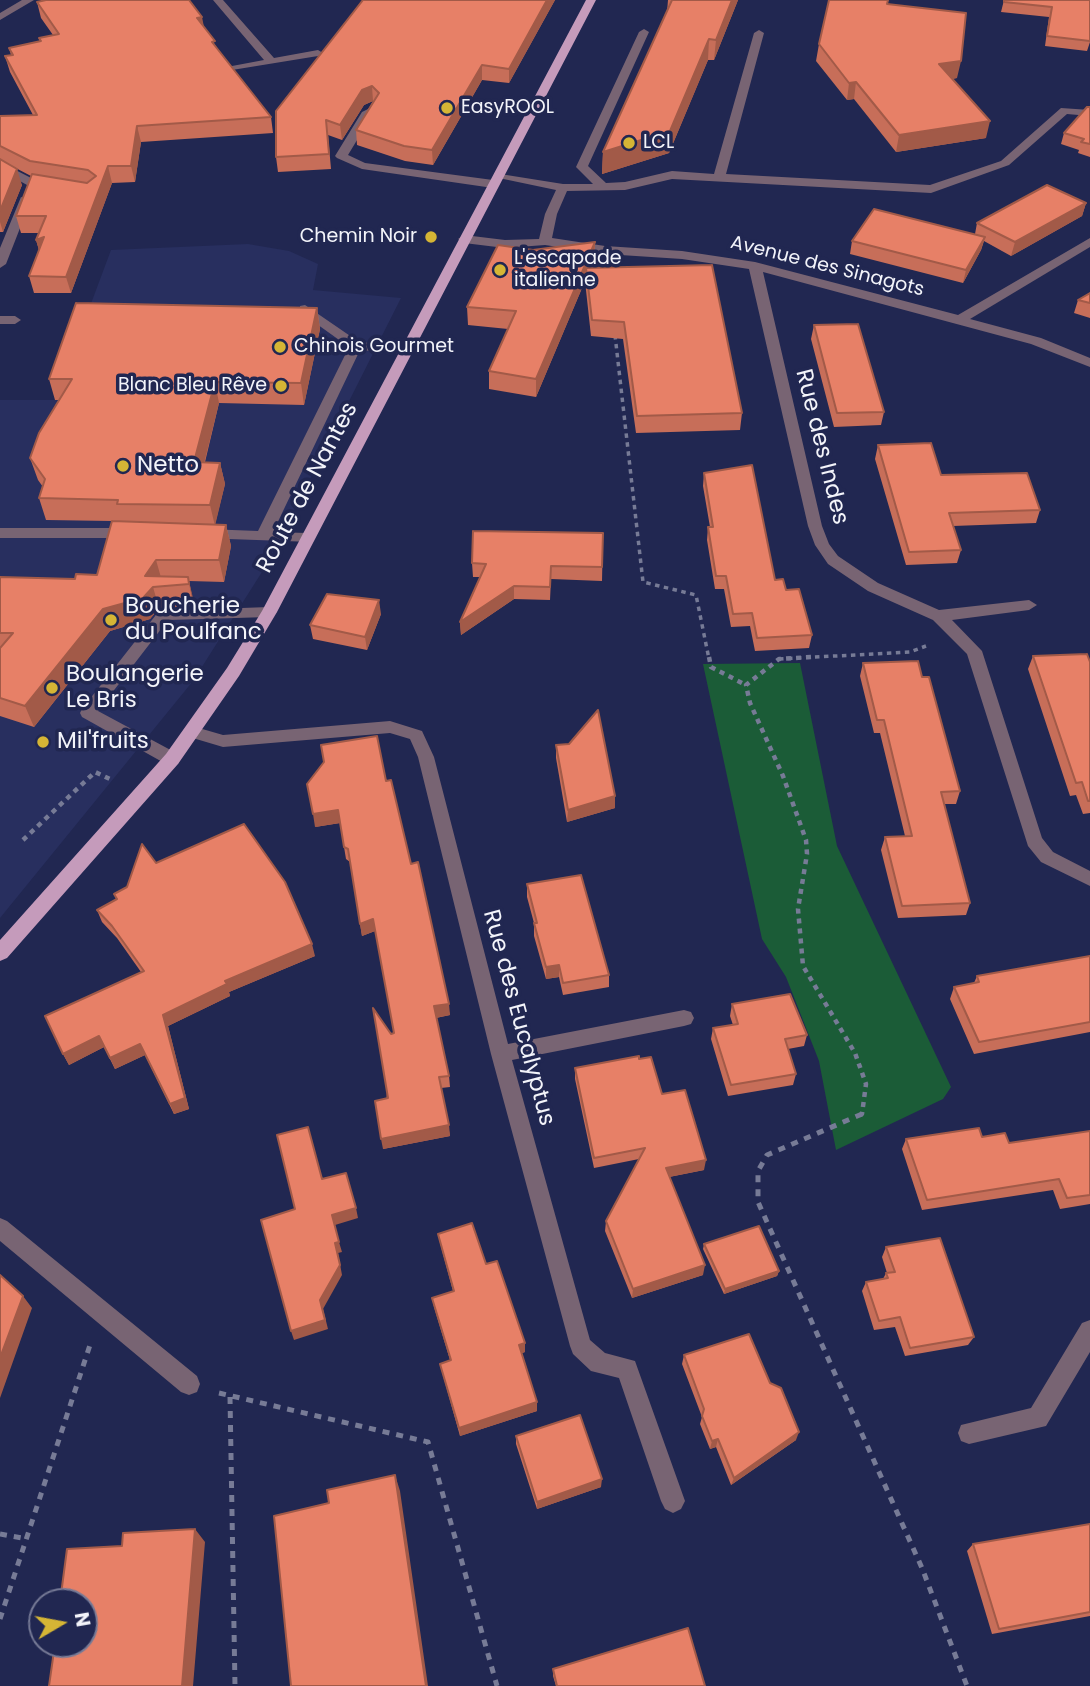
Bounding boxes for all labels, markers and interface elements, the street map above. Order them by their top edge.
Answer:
place label: EasyROOL [461,97,554,119]
marker: EasyROOL [439,100,455,116]
place label: LCL [643,132,674,154]
marker: LCL [621,135,637,151]
place label: Chemin Noir [300,226,417,248]
marker: Chemin Noir [423,229,439,245]
street label: Avenue des Sinagots [728,232,926,302]
place label: L'escapade italienne [514,248,622,292]
marker: L'escapade italienne [492,262,508,278]
place label: Chinois Gourmet [294,336,454,358]
marker: Chinois Gourmet [272,339,288,355]
street label: Rue des Indes [788,366,854,528]
place label: Blanc Bleu Rêve [118,375,267,397]
marker: Blanc Bleu Rêve [273,378,289,394]
street label: Route de Nantes [251,398,365,578]
place label: Netto [137,452,199,480]
marker: Netto [115,458,131,474]
place label: Boucherie du Poulfanc [125,593,262,647]
marker: Boucherie du Poulfanc [103,612,119,628]
place label: Boulangerie Le Bris [66,661,204,715]
marker: Boulangerie Le Bris [44,680,60,696]
place label: Mil'fruits [57,728,149,756]
marker: Mil'fruits [35,734,51,750]
street label: Rue des Eucalyptus [476,907,560,1129]
north arrow [28,1588,98,1658]
text: N [68,1610,97,1629]

